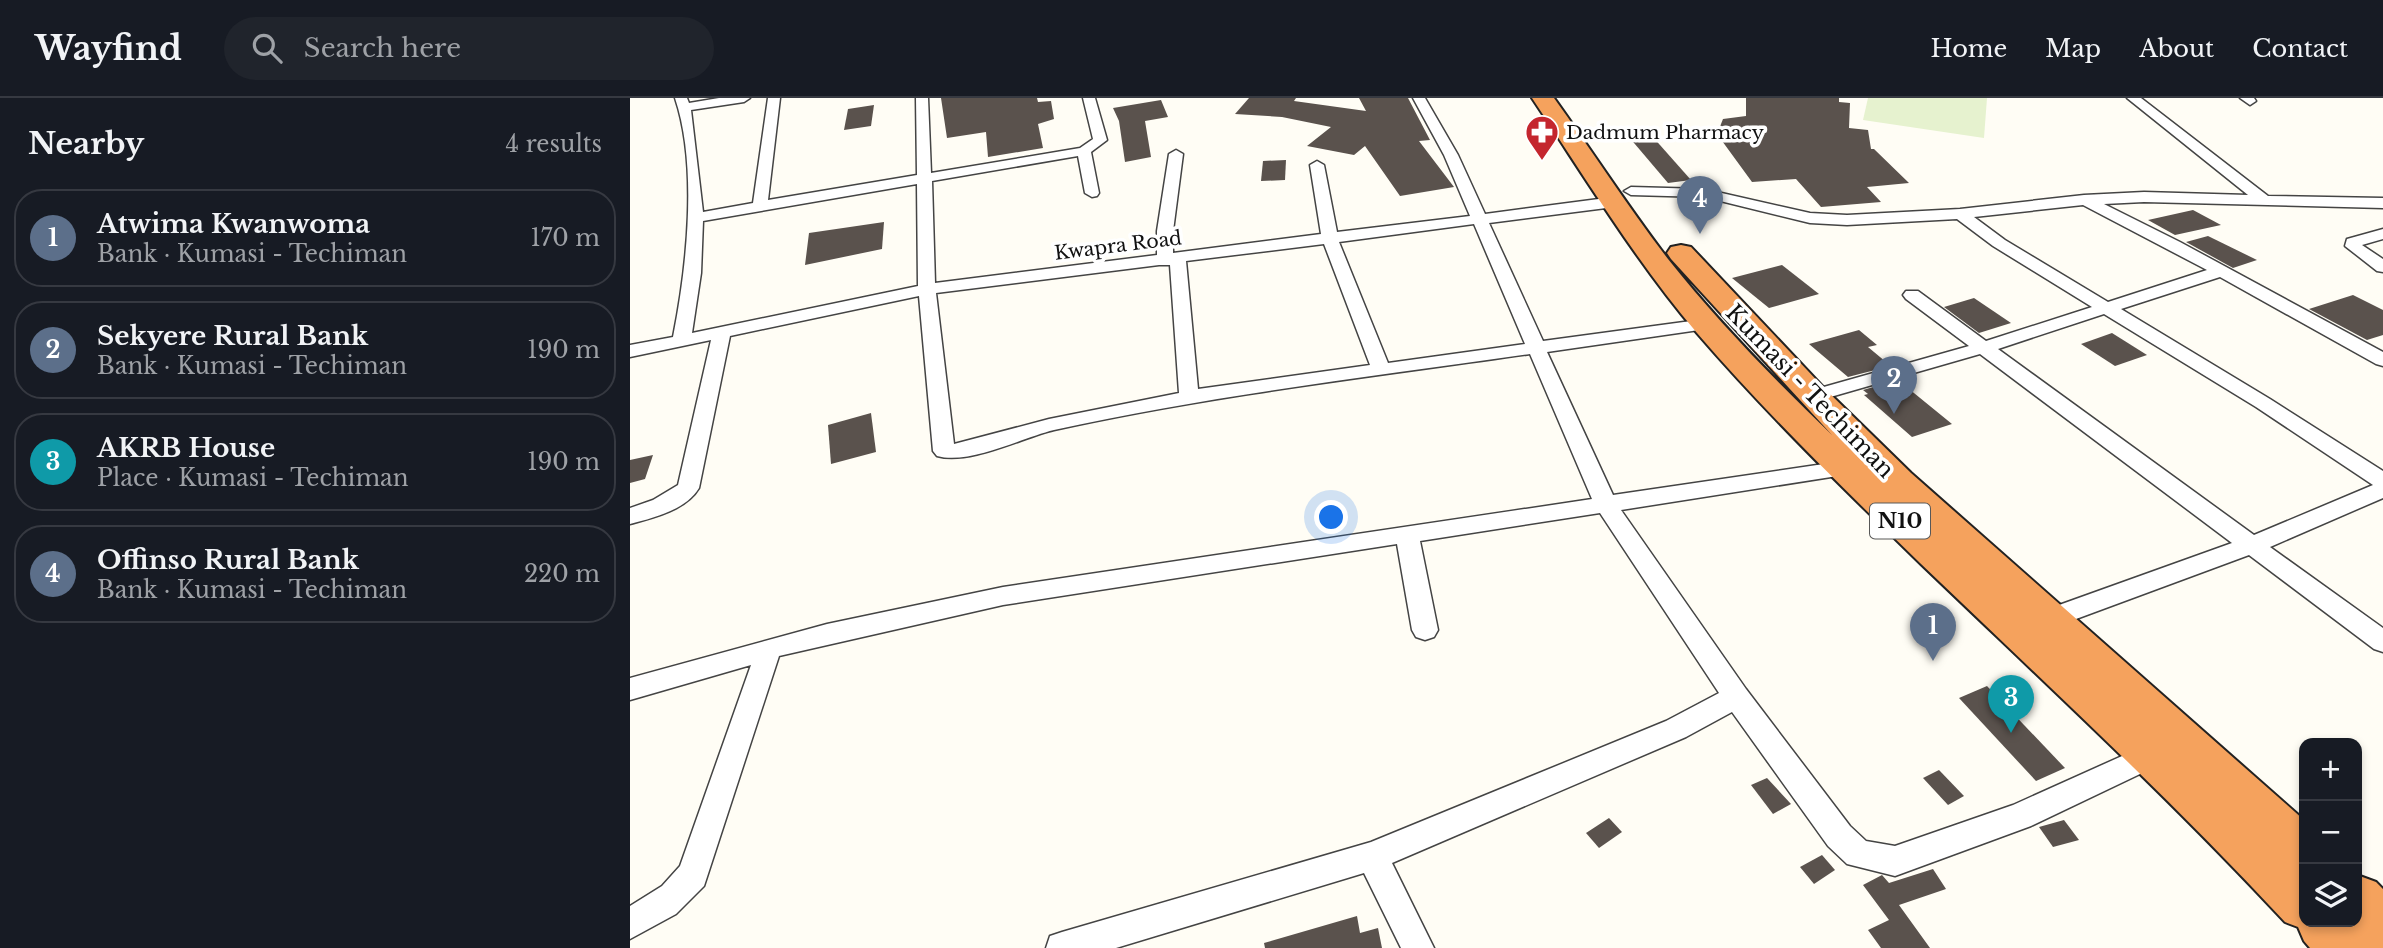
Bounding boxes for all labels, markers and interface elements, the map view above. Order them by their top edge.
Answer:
search box [224,17,714,80]
text: Wayfind [35,28,182,69]
icon: search [248,29,286,67]
text: Search here [304,32,461,64]
text: Home [1931,34,2007,63]
text: Map [2045,34,2101,63]
text: About [2139,34,2214,63]
text: Contact [2252,34,2348,63]
pharmacy icon: Dadmum Pharmacy [1523,113,1561,162]
place label: Dadmum Pharmacy [1566,121,1764,144]
text: Nearby [28,125,144,162]
text: 4 results [506,130,602,158]
pin: 4 [1677,176,1723,234]
text: Atwima Kwanwoma [97,208,370,240]
text: 1 [48,224,58,252]
text: 170 m [530,224,600,252]
street label: Kwapra Road [1053,226,1183,265]
text: Bank · Kumasi - Techiman [97,240,407,268]
street label: Kumasi - Techiman [1720,298,1900,484]
text: Sekyere Rural Bank [97,320,368,352]
text: 2 [46,336,60,364]
text: 190 m [527,336,600,364]
text: Bank · Kumasi - Techiman [97,352,407,380]
pin: 2 [1871,356,1917,414]
text: AKRB House [97,432,275,464]
text: 3 [46,448,60,476]
text: 190 m [527,448,600,476]
text: Place · Kumasi - Techiman [97,464,409,492]
your location [1314,500,1348,534]
road number: N10 [1870,504,1930,538]
text: Offinso Rural Bank [97,544,359,576]
text: 4 [45,560,61,588]
text: 220 m [524,560,600,588]
text: Bank · Kumasi - Techiman [97,576,407,604]
pin: 1 [1910,603,1956,661]
pin: 3 [1988,675,2034,733]
map controls [2299,738,2362,927]
button: + [2299,738,2362,801]
button: − [2299,801,2362,864]
button: layers [2299,864,2362,927]

